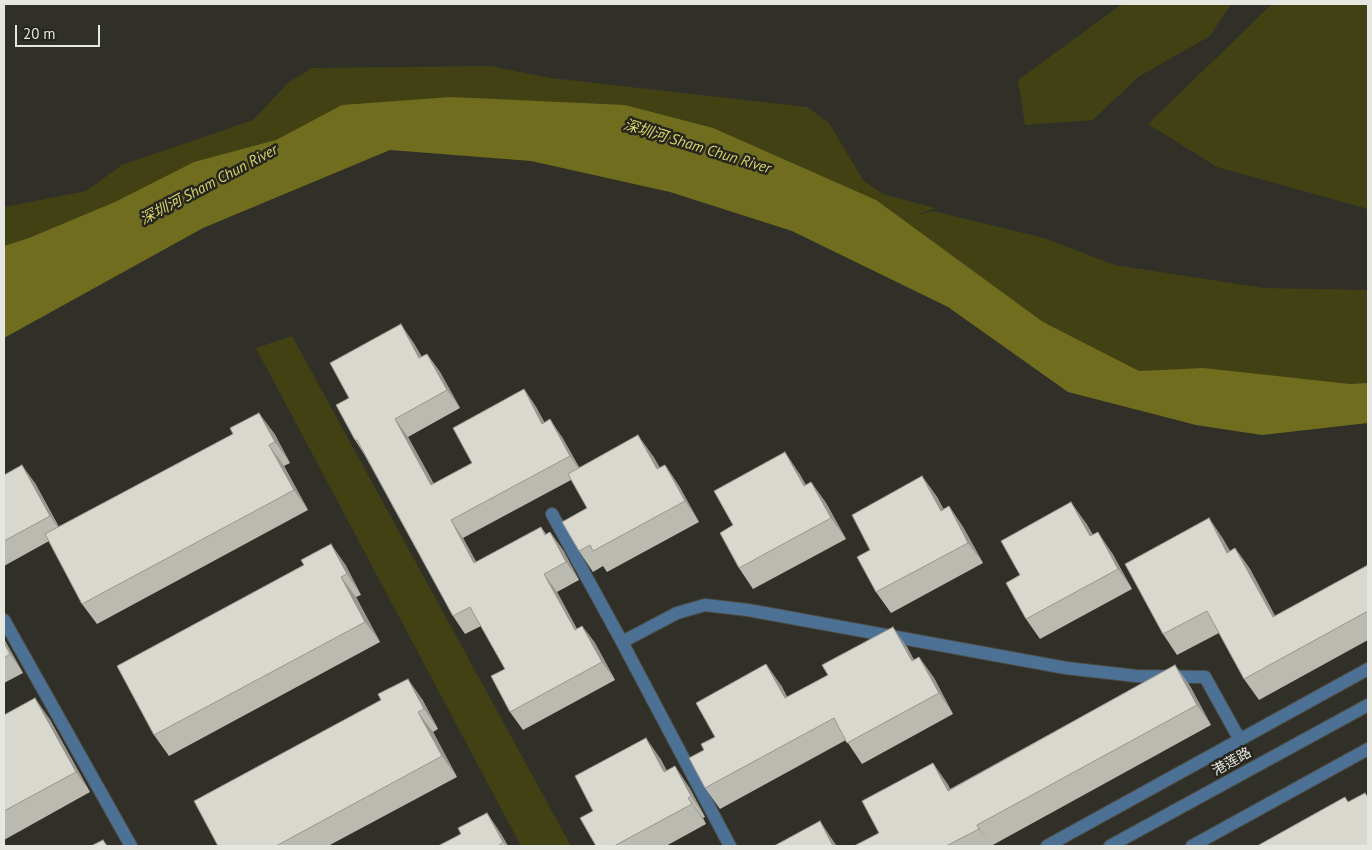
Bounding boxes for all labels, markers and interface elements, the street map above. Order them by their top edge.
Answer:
scale bar [18,15,102,47]
text: 20 m [23,24,56,43]
water label: 深圳河 Sham Chun River [621,116,773,178]
water label: 深圳河 Sham Chun River [137,141,281,229]
street label: 港莲路 [1210,744,1254,780]

